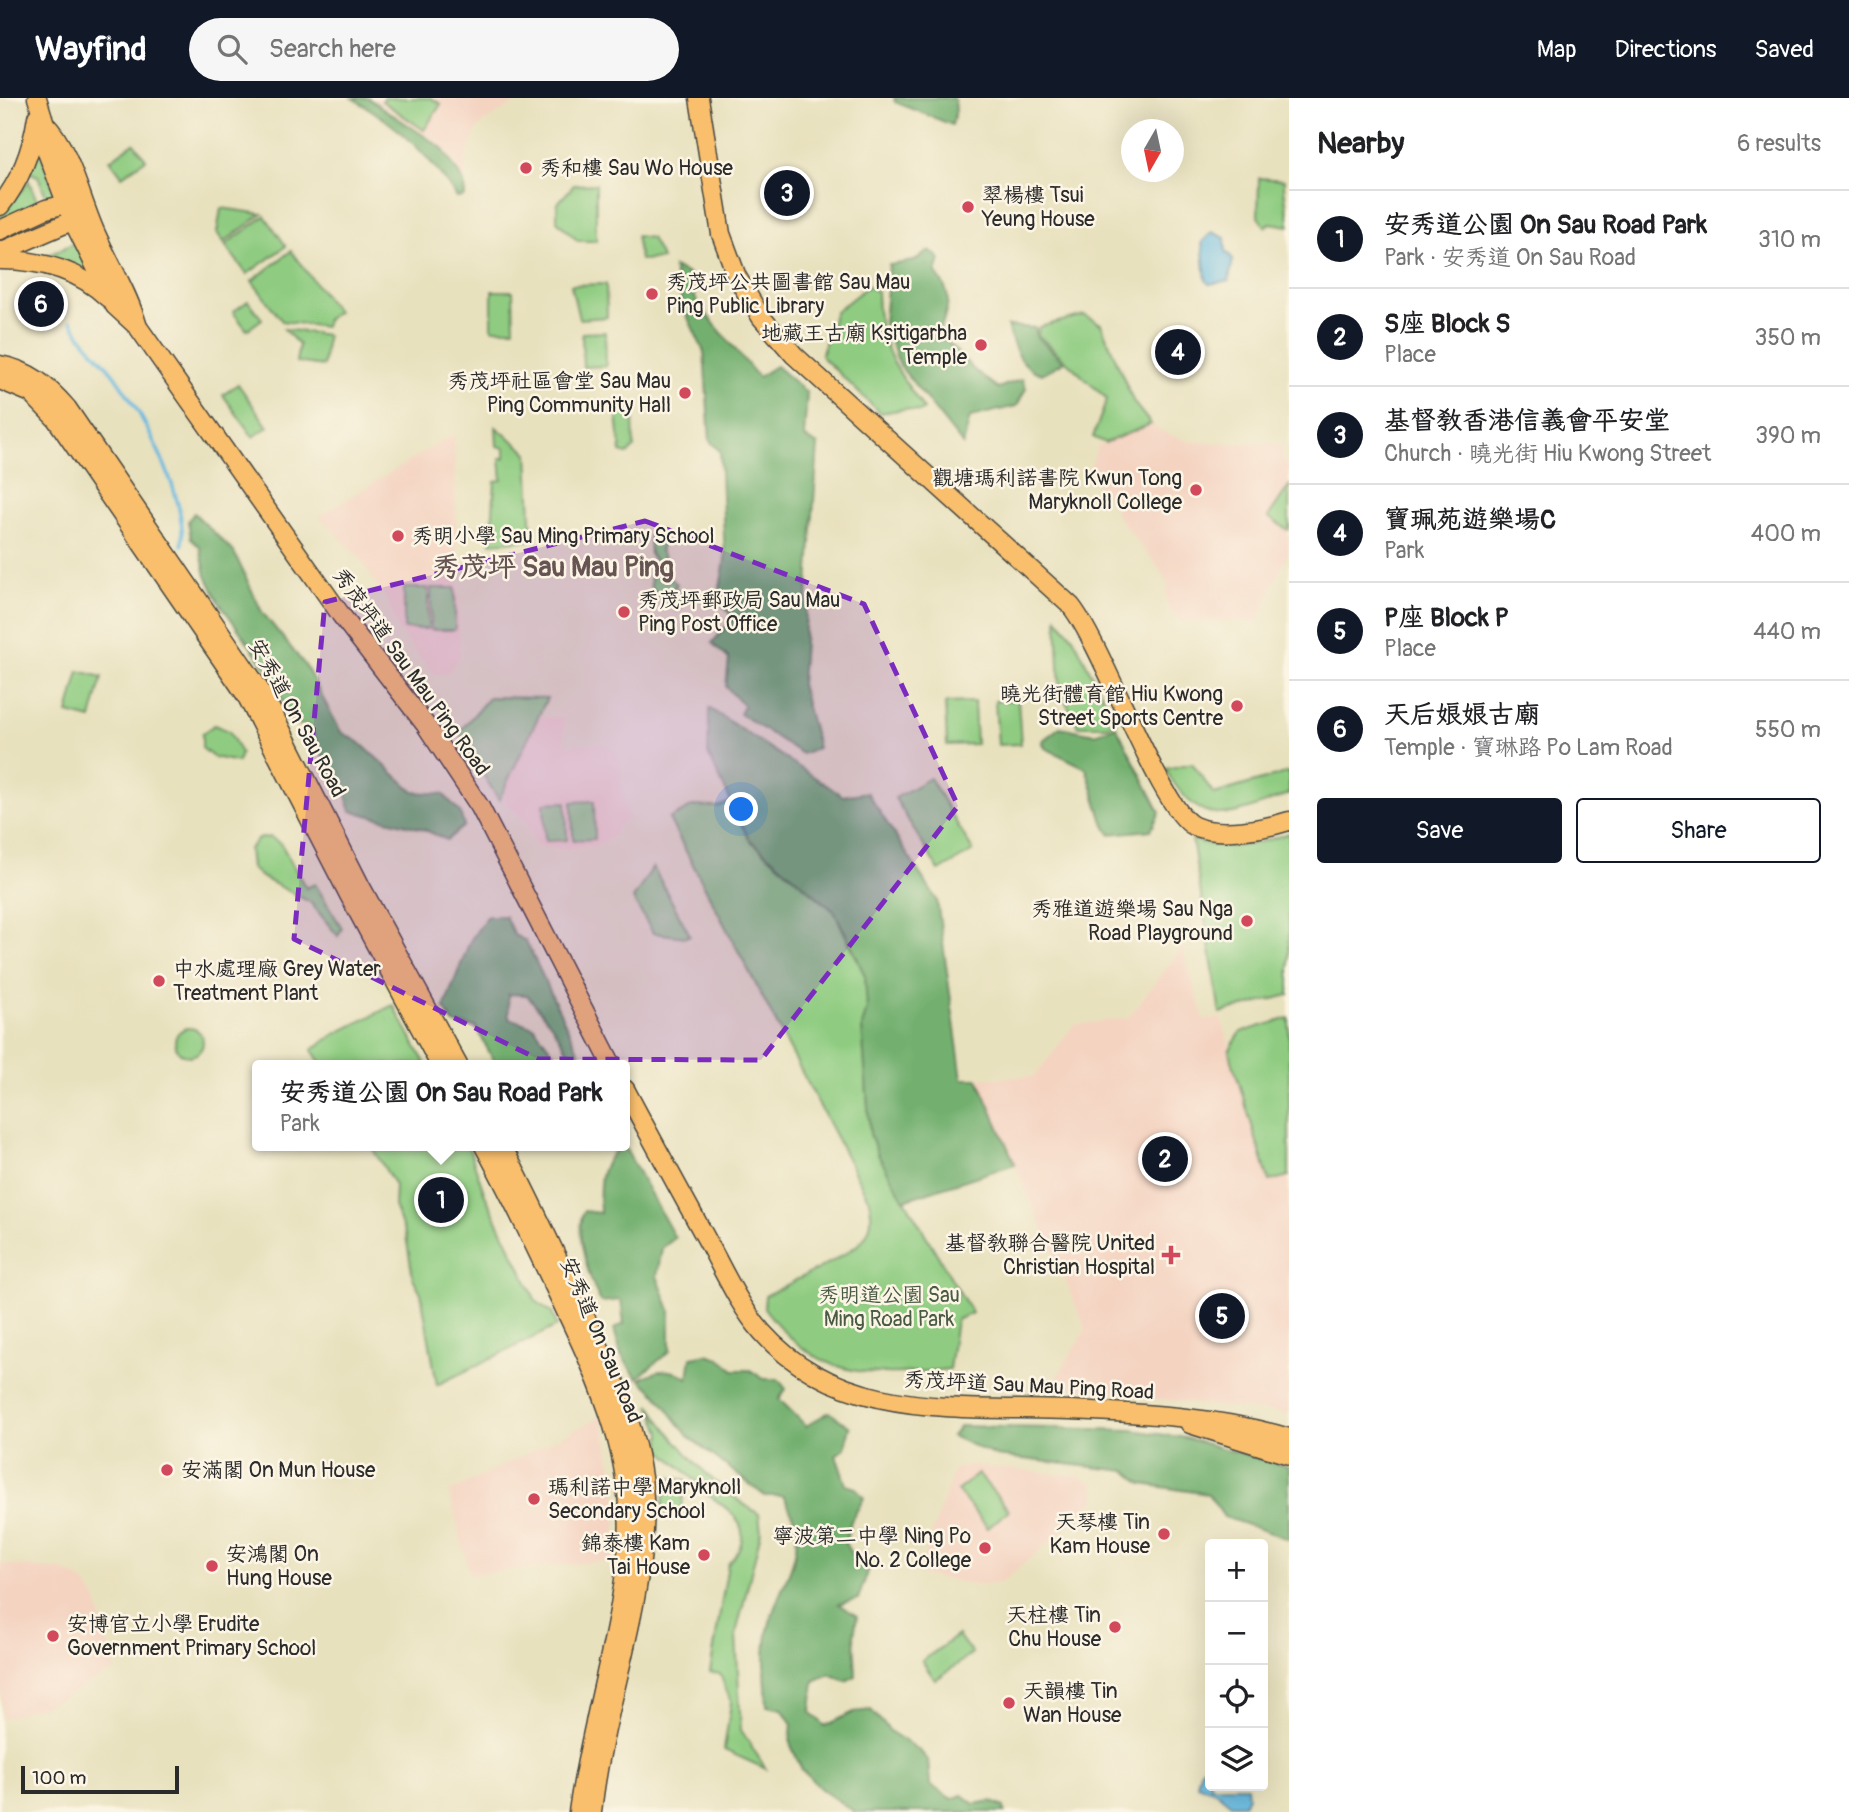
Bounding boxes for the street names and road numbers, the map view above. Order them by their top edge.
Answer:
street label: 秀茂坪道 Sau Mau Ping Road [326,563,496,781]
street label: 安秀道 On Sau Road [242,634,352,802]
street label: 安秀道 On Sau Road [554,1253,648,1427]
street label: 秀茂坪道 Sau Mau Ping Road [903,1366,1155,1406]

